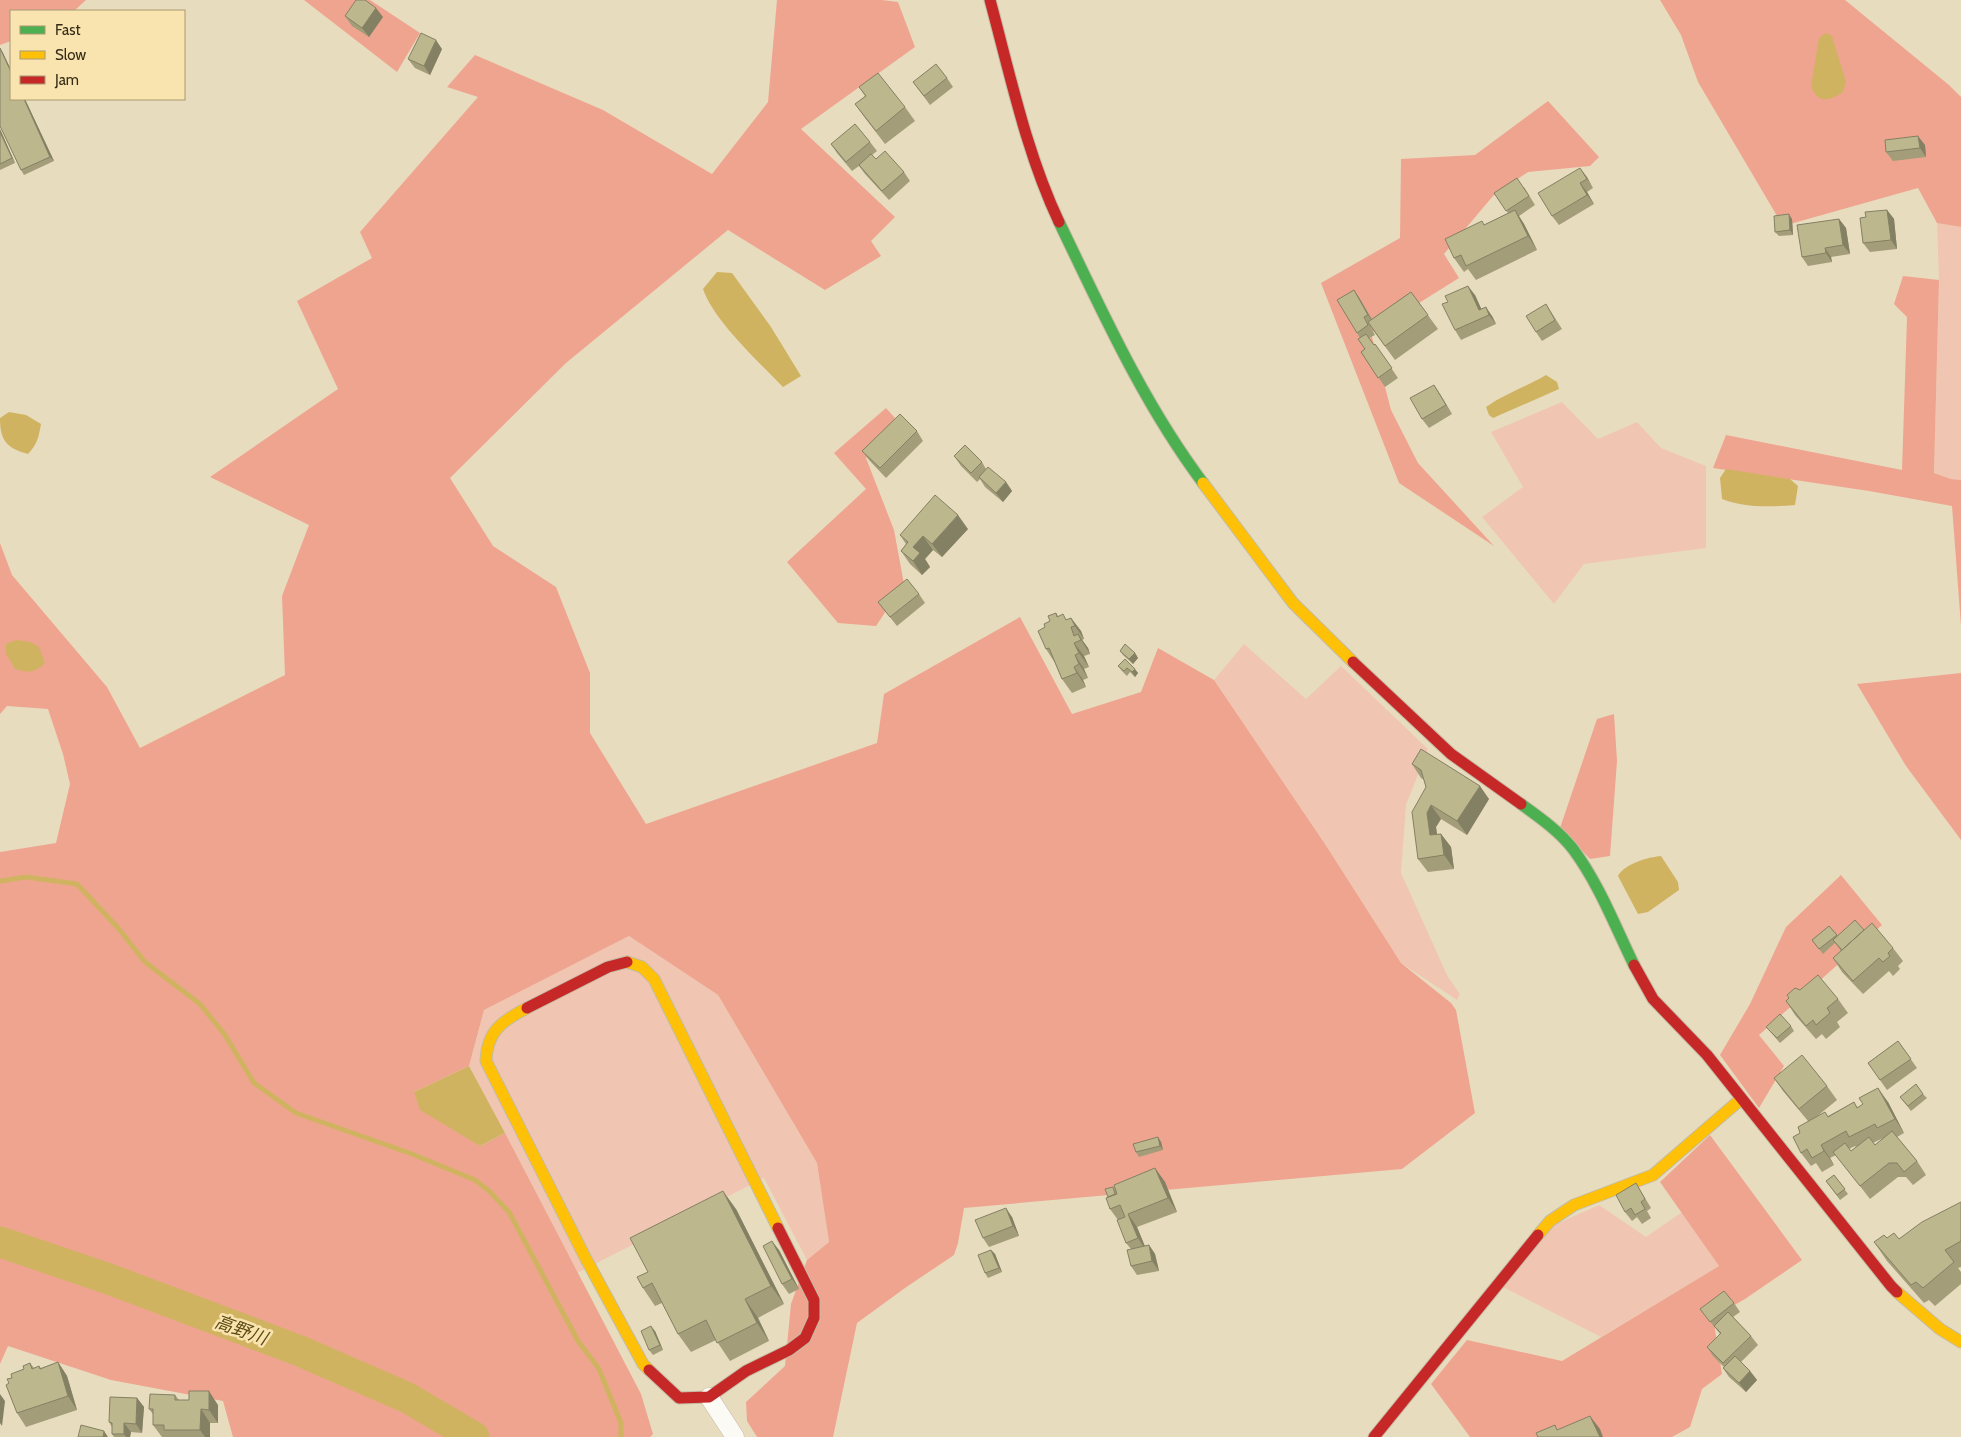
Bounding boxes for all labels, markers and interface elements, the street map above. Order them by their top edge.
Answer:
legend [10,10,185,100]
text: Fast [55,21,80,39]
text: Slow [55,46,86,64]
text: Jam [54,71,79,89]
water label: 高野川 [212,1310,272,1350]

